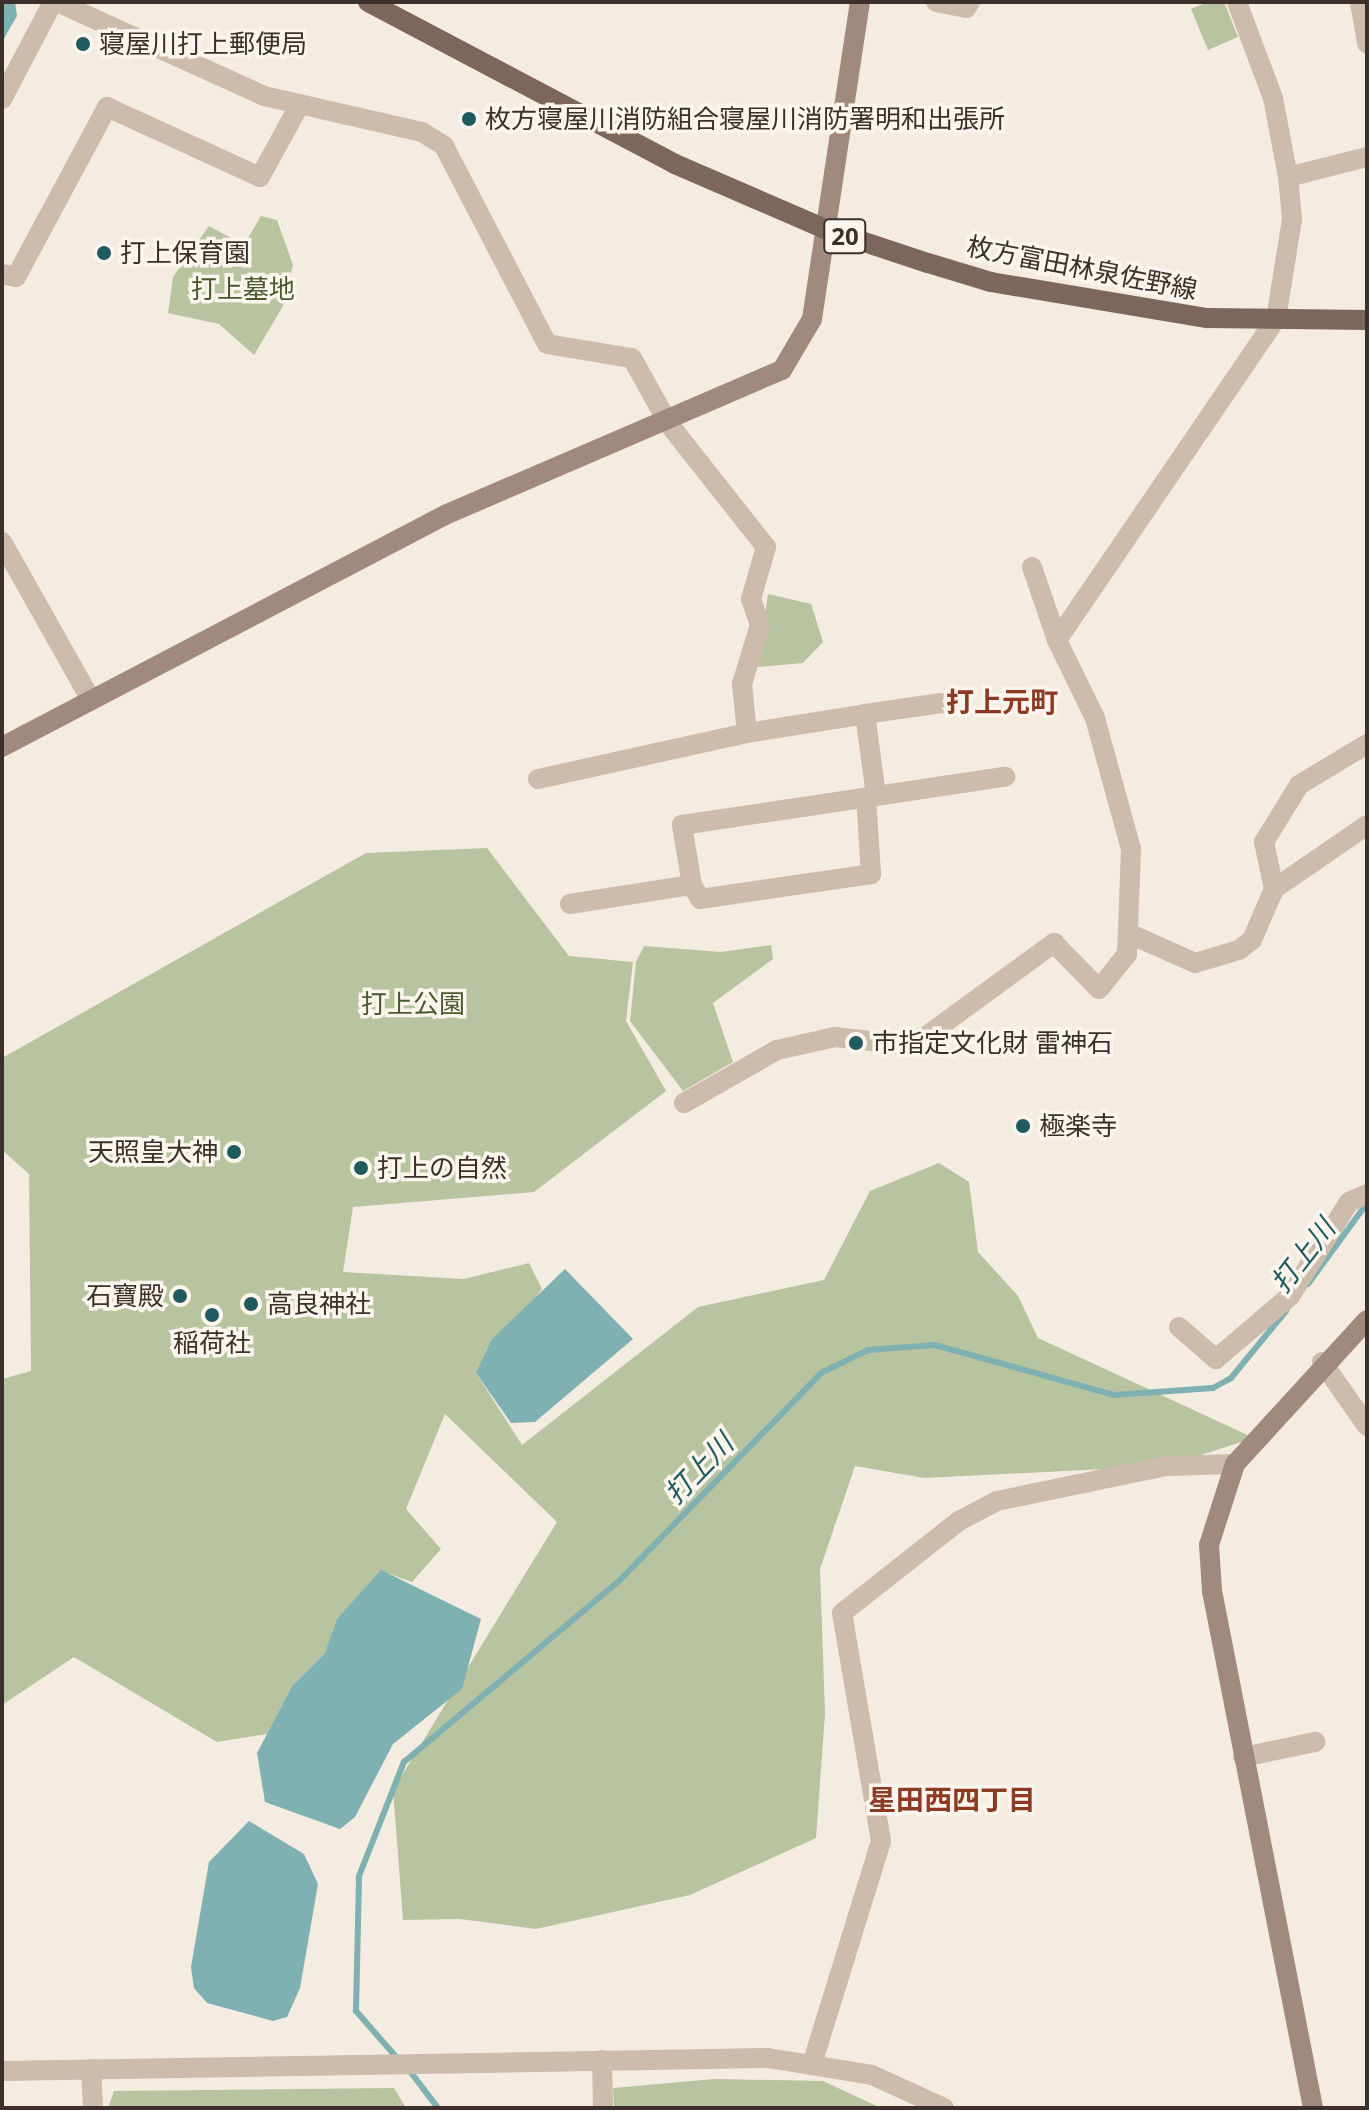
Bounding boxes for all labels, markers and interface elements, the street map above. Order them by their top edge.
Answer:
place label: 寝屋川打上郵便局 [99,28,307,60]
marker: 寝屋川打上郵便局 [74,35,92,53]
place label: 枚方寝屋川消防組合寝屋川消防署明和出張所 [485,103,1005,135]
marker: 枚方寝屋川消防組合寝屋川消防署明和出張所 [460,110,478,128]
road number: 20 [823,216,867,256]
street label: 枚方富田林泉佐野線 [964,230,1200,306]
place label: 打上保育園 [120,237,250,269]
marker: 打上保育園 [95,244,113,262]
park label: 打上墓地 [191,273,295,305]
district label: 打上元町 [946,684,1058,718]
park label: 打上公園 [361,988,465,1020]
place label: 市指定文化財 雷神石 [872,1027,1113,1059]
marker: 市指定文化財 雷神石 [847,1034,865,1052]
place label: 極楽寺 [1039,1110,1117,1142]
marker: 極楽寺 [1014,1117,1032,1135]
place label: 天照皇大神 [88,1136,218,1168]
marker: 天照皇大神 [225,1143,243,1161]
place label: 打上の自然 [377,1152,507,1184]
marker: 打上の自然 [352,1159,370,1177]
water label: 打上川 [1263,1212,1341,1298]
place label: 石寶殿 [86,1280,164,1312]
marker: 石寶殿 [171,1287,189,1305]
place label: 高良神社 [267,1288,371,1320]
marker: 高良神社 [242,1295,260,1313]
marker: 稲荷社 [203,1306,221,1324]
place label: 稲荷社 [173,1327,251,1359]
water label: 打上川 [657,1426,739,1510]
district label: 星田西四丁目 [868,1782,1036,1816]

